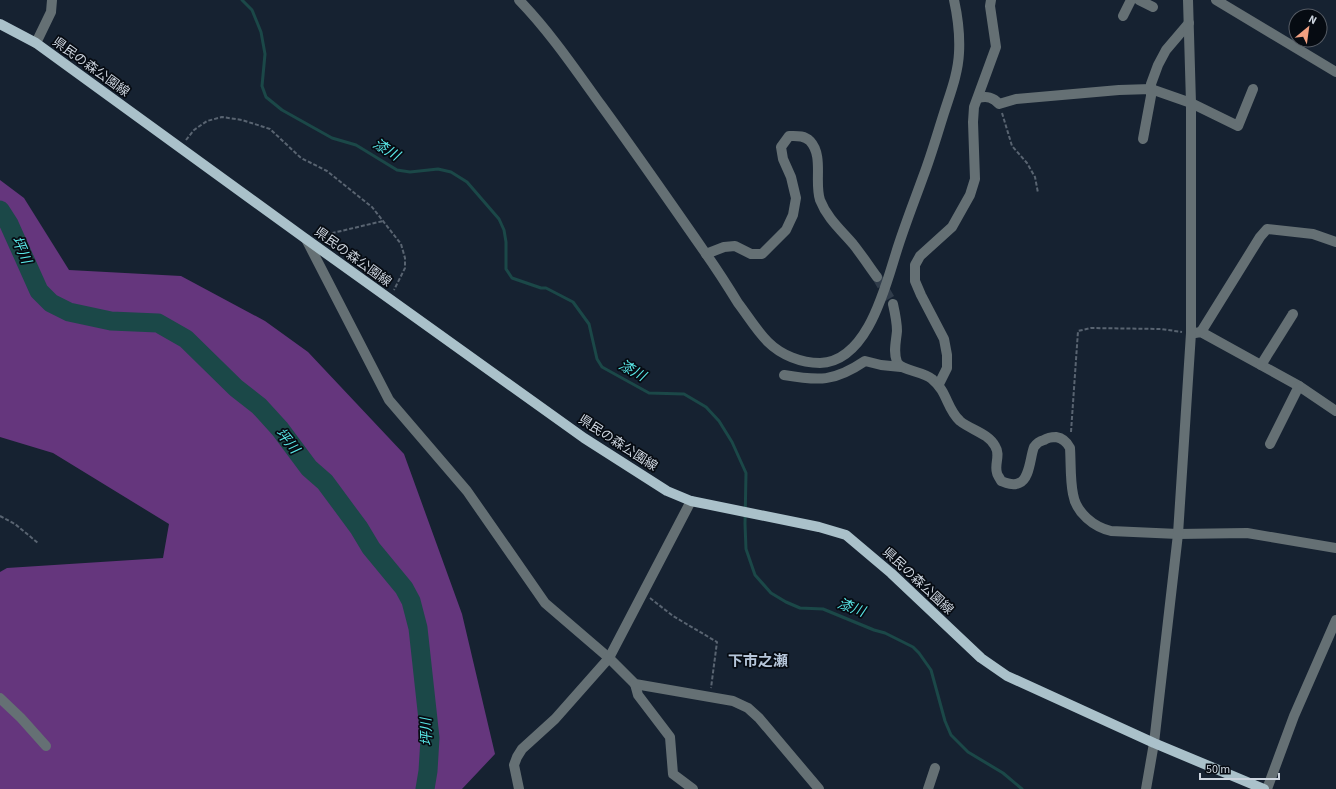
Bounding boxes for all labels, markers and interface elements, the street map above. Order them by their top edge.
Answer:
north arrow [1288,8,1328,48]
text: N [1306,11,1319,28]
street label: 県民の森公園線 [49,33,133,101]
water label: 漆川 [369,134,405,167]
street label: 県民の森公園線 [311,223,395,291]
water label: 坪川 [6,233,37,269]
water label: 漆川 [615,355,651,388]
street label: 県民の森公園線 [575,411,661,475]
water label: 坪川 [270,424,305,460]
street label: 県民の森公園線 [879,543,957,619]
water label: 漆川 [834,594,869,623]
district label: 下市之瀬 [728,651,788,672]
water label: 坪川 [416,716,437,746]
scale bar [1200,755,1279,781]
text: 50 m [1206,761,1230,778]

